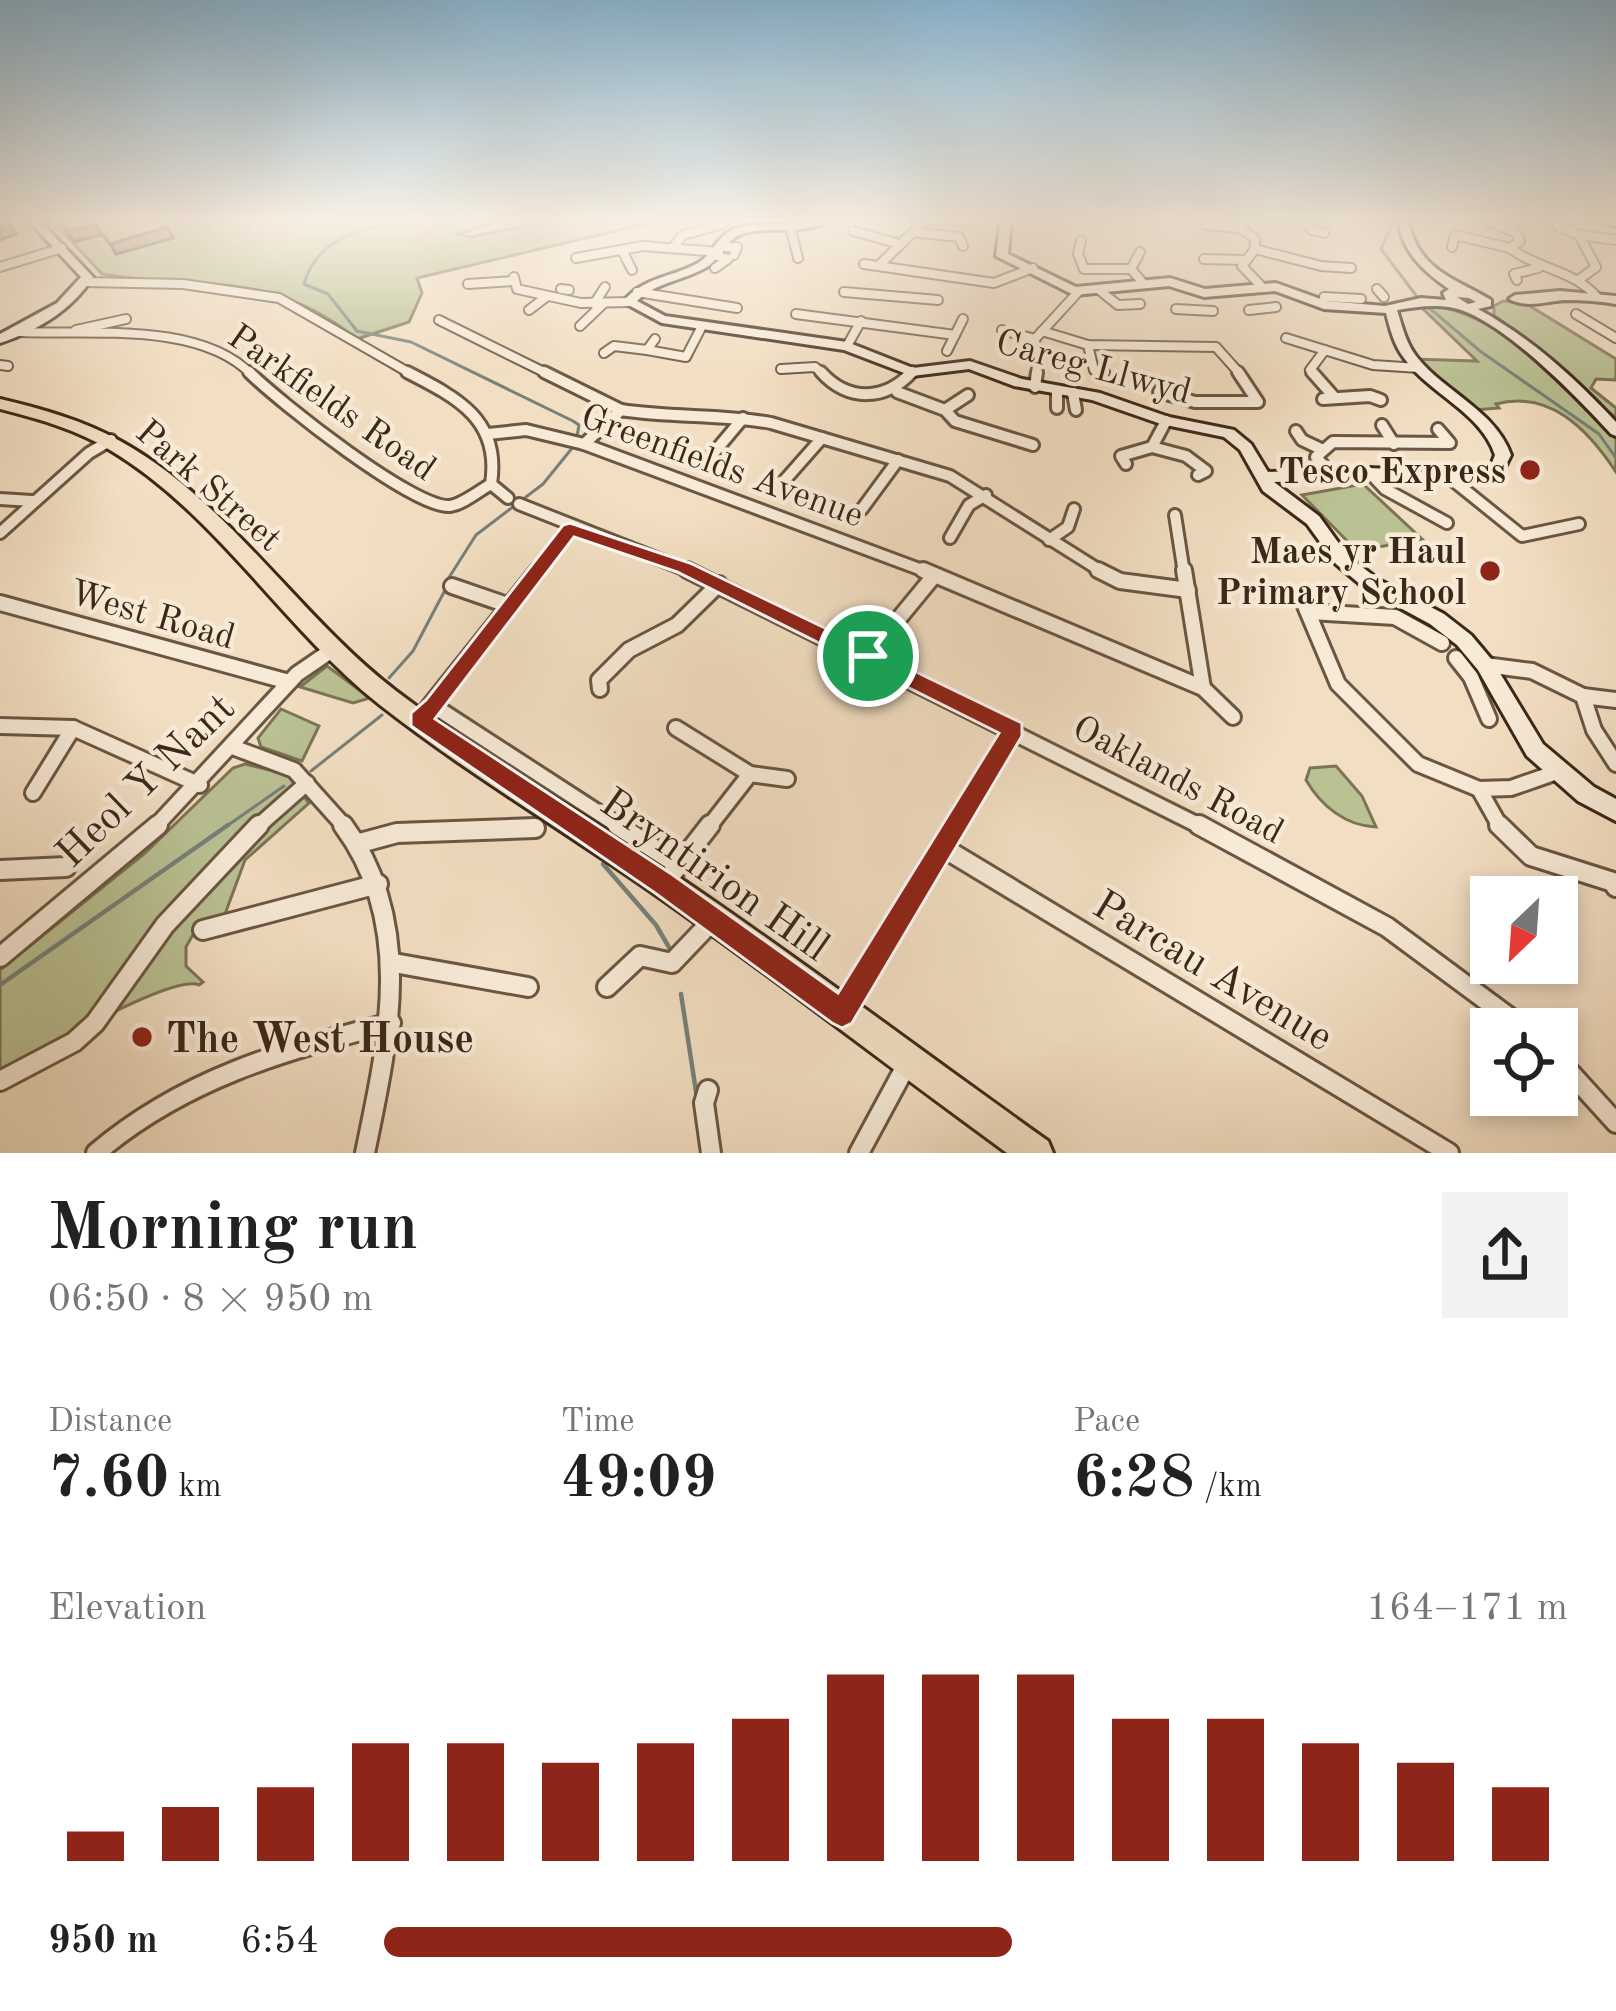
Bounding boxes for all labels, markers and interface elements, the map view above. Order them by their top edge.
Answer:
street label: Parkfields Road [220,319,441,489]
street label: Careg Llwyd [991,326,1195,412]
street label: Greenfields Avenue [576,400,868,536]
street label: Park Street [128,415,287,560]
place label: Tesco Express [1278,456,1506,492]
marker: Tesco Express [1517,457,1543,483]
place label: Maes yr Haul Primary School [1216,536,1466,613]
marker: Maes yr Haul Primary School [1477,558,1503,584]
street label: West Road [65,576,239,658]
pin [817,605,919,707]
icon: arrive [835,623,901,689]
street label: Heol Y Nant [50,687,244,877]
street label: Oaklands Road [1066,711,1289,852]
street label: Bryntirion Hill [592,782,836,970]
north arrow [1470,876,1578,984]
map controls [1470,876,1578,1116]
street label: Parcau Avenue [1085,885,1339,1060]
button: locate [1470,1008,1578,1116]
place label: The West House [166,1020,474,1062]
marker: The West House [129,1024,155,1050]
button: share [1442,1192,1568,1318]
text: Morning run [48,1198,418,1264]
text: 06:50 · 8 × 950 m [48,1280,373,1319]
text: Distance [48,1406,172,1439]
text: Time [561,1406,635,1439]
text: Pace [1073,1406,1140,1439]
text: 7.60 [48,1450,169,1510]
text: 49:09 [561,1450,717,1510]
text: 6:28 [1073,1450,1195,1510]
text: km [169,1471,222,1504]
text: /km [1195,1471,1262,1504]
text: Elevation [48,1589,207,1628]
text: 164–171 m [1366,1589,1568,1628]
text: 950 m [48,1922,158,1961]
text: 6:54 [240,1922,319,1961]

